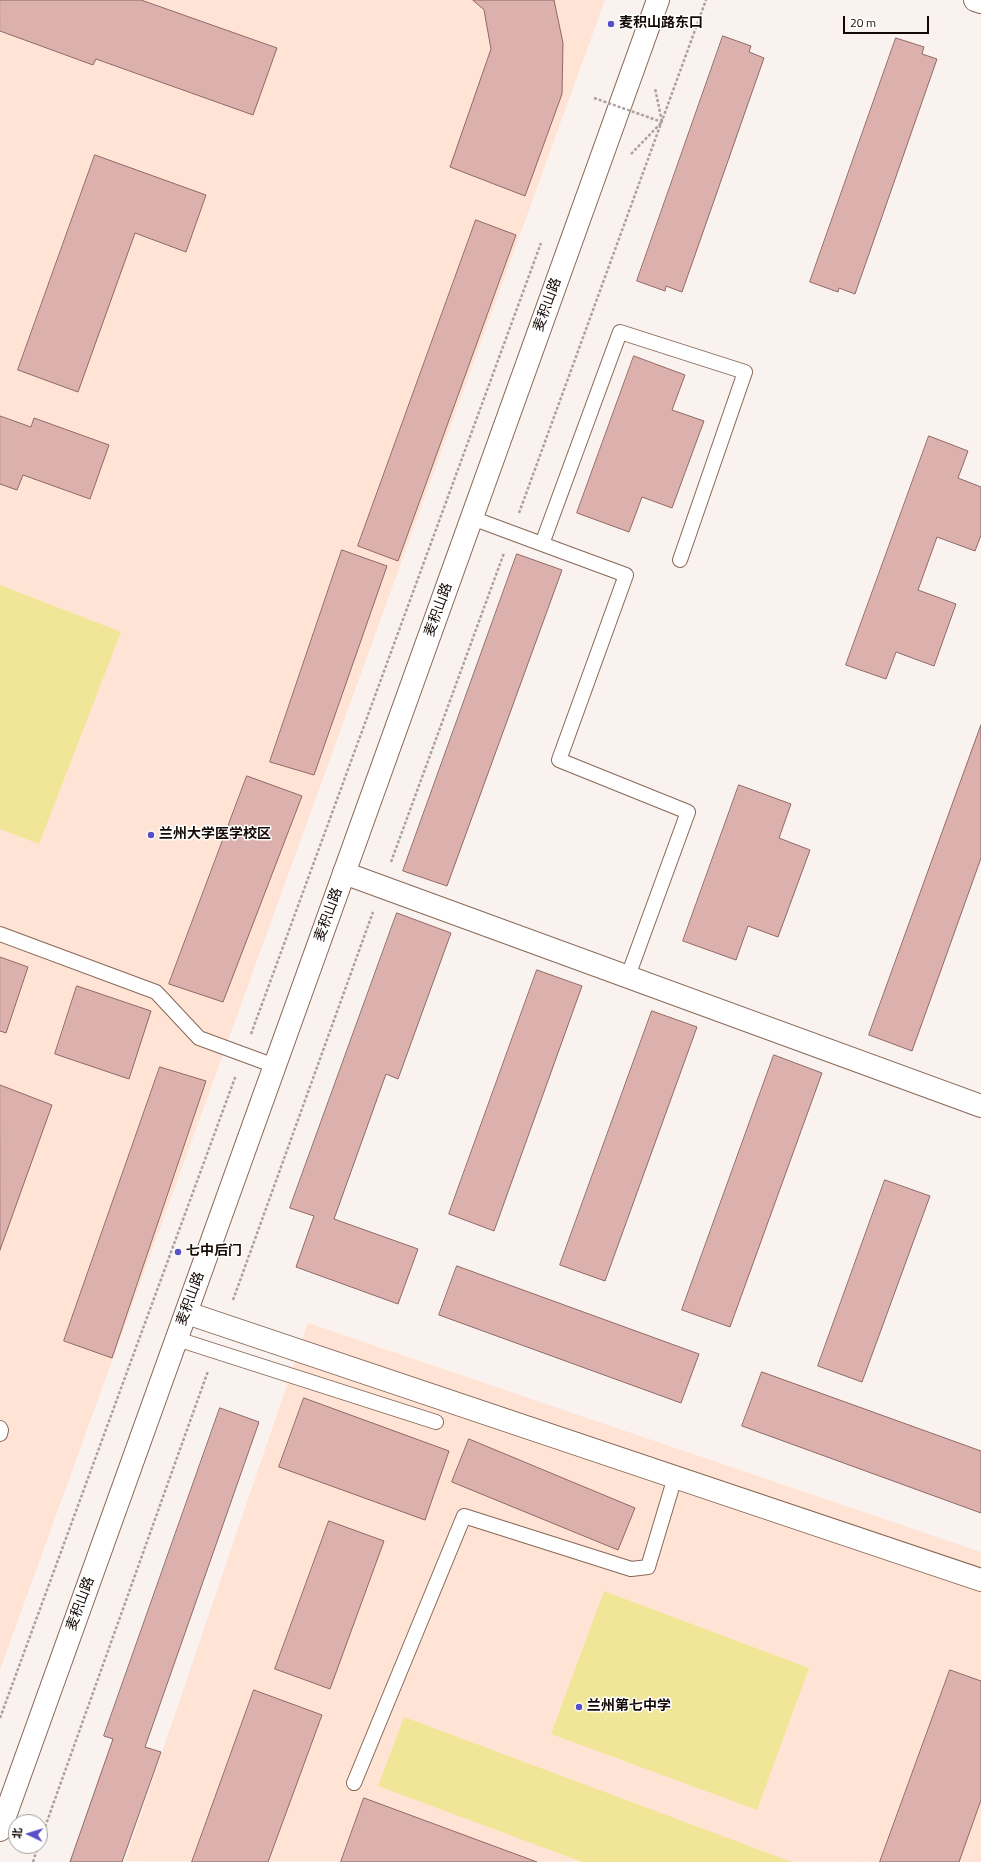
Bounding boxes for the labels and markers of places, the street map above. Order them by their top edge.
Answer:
place label: 麦积山路东口 [619,16,703,32]
marker: 麦积山路东口 [606,19,616,29]
place label: 兰州大学医学校区 [159,827,271,843]
marker: 兰州大学医学校区 [146,830,156,840]
place label: 七中后门 [186,1244,242,1260]
marker: 七中后门 [173,1247,183,1257]
place label: 兰州第七中学 [587,1699,671,1715]
marker: 兰州第七中学 [574,1702,584,1712]

